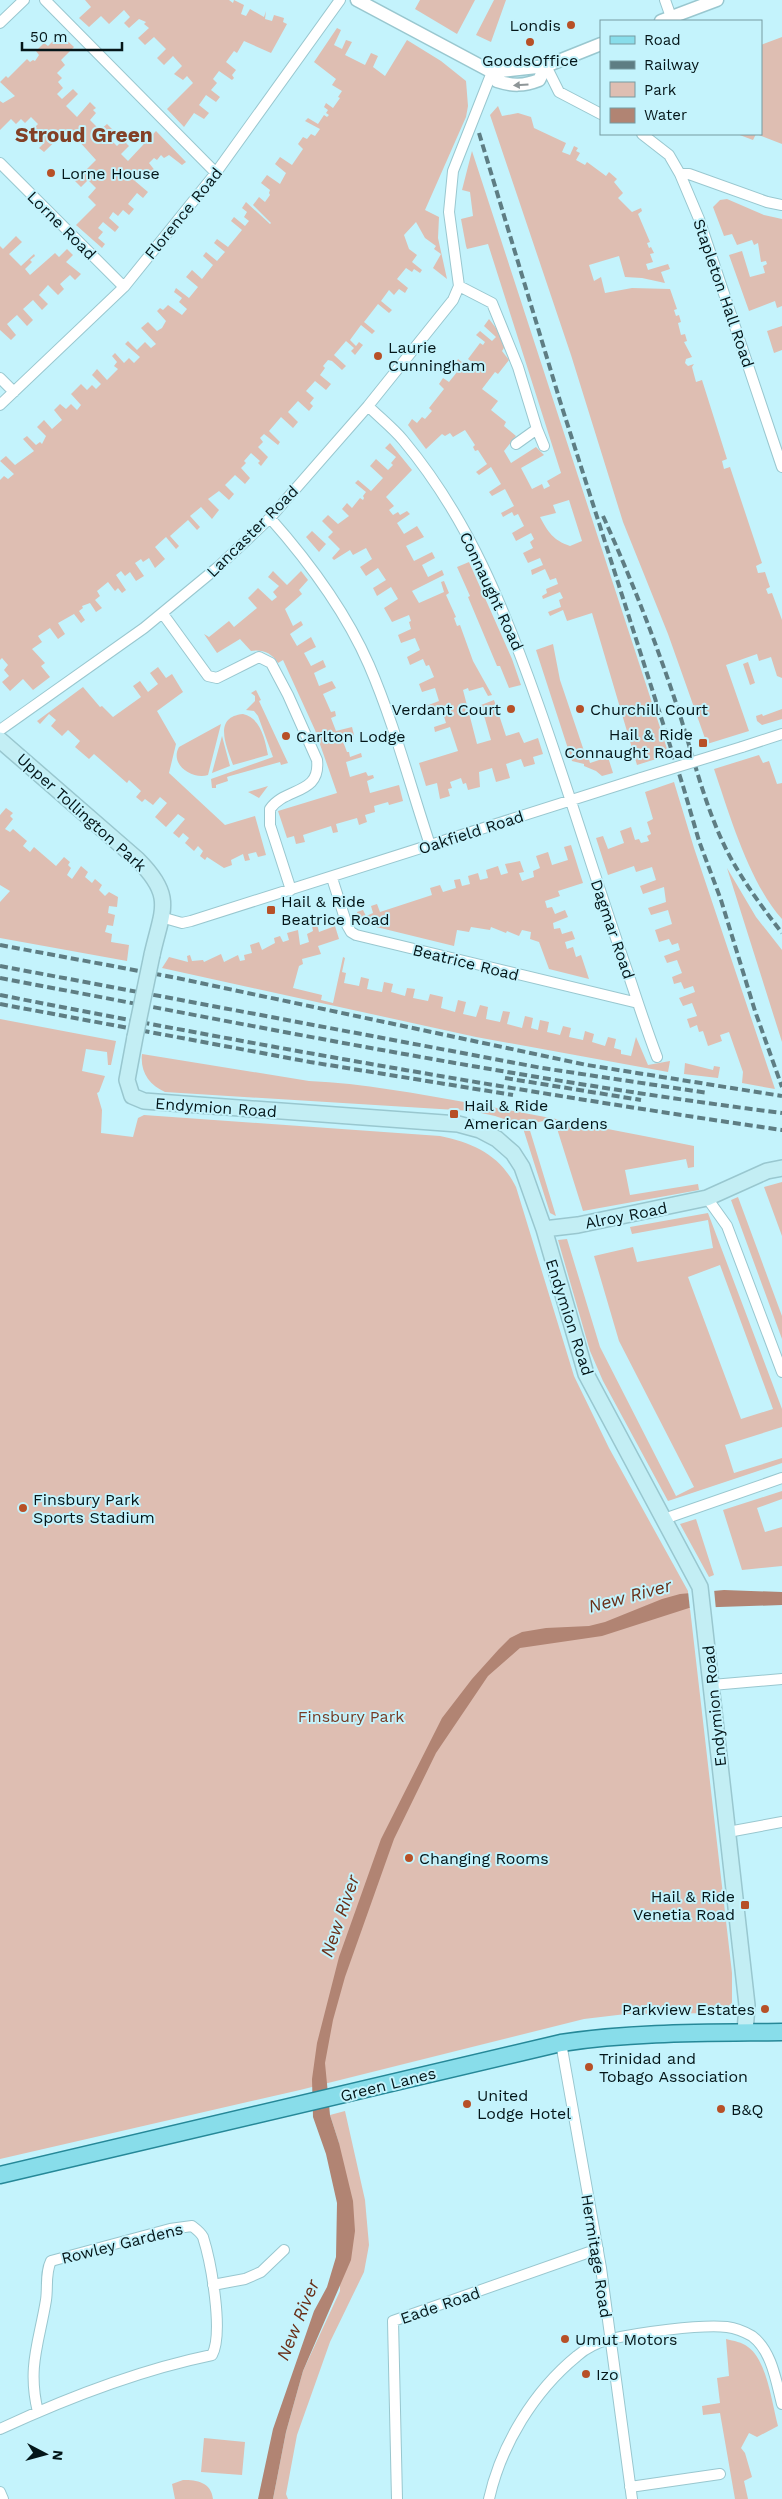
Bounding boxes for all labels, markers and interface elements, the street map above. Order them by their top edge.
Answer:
place label: Londis [509,16,561,35]
marker: Londis [565,19,577,31]
scale bar [22,20,122,52]
legend [600,20,762,135]
text: 50 m [30,28,67,46]
text: Road [644,31,681,49]
marker: GoodsOffice [524,36,536,48]
place label: GoodsOffice [482,51,578,70]
text: Railway [644,56,699,74]
one-way arrow [512,81,528,89]
text: Park [644,81,677,99]
text: Water [644,106,687,124]
district label: Stroud Green [15,122,153,147]
place label: Lorne House [61,164,160,183]
street label: Florence Road [141,164,226,263]
marker: Lorne House [45,167,57,179]
street label: Lorne Road [23,187,100,264]
street label: Stapleton Hall Road [689,216,758,370]
place label: Laurie Cunningham [388,338,486,375]
marker: Laurie Cunningham [372,350,384,362]
street label: Lancaster Road [203,482,302,581]
street label: Connaught Road [456,529,527,654]
place label: Verdant Court [392,700,501,719]
place label: Churchill Court [590,700,708,719]
marker: Verdant Court [505,703,517,715]
marker: Churchill Court [574,703,586,715]
place label: Hail & Ride Connaught Road [564,725,693,762]
place label: Carlton Lodge [296,727,406,746]
marker: Carlton Lodge [280,730,292,742]
marker: Hail & Ride Connaught Road [697,737,709,749]
street label: Upper Tollington Park [13,749,150,876]
street label: Oakfield Road [416,807,526,858]
street label: Dagmar Road [587,877,638,981]
place label: Hail & Ride Beatrice Road [281,892,390,929]
marker: Hail & Ride Beatrice Road [265,904,277,916]
street label: Beatrice Road [411,940,521,985]
street label: Endymion Road [154,1094,277,1121]
place label: Hail & Ride American Gardens [464,1096,608,1133]
marker: Hail & Ride American Gardens [448,1108,460,1120]
street label: Alroy Road [583,1198,669,1233]
street label: Endymion Road [542,1256,597,1378]
place label: Finsbury Park Sports Stadium [33,1490,155,1527]
marker: Finsbury Park Sports Stadium [17,1502,29,1514]
water label: New River [586,1574,675,1617]
street label: Endymion Road [699,1644,730,1768]
park label: Finsbury Park [298,1707,404,1726]
place label: Changing Rooms [419,1849,549,1868]
marker: Changing Rooms [403,1852,415,1864]
water label: New River [316,1871,364,1960]
place label: Hail & Ride Venetia Road [633,1887,735,1924]
marker: Hail & Ride Venetia Road [739,1899,751,1911]
place label: Parkview Estates [622,2000,755,2019]
marker: Parkview Estates [759,2003,771,2015]
place label: Trinidad and Tobago Association [599,2049,748,2086]
marker: Trinidad and Tobago Association [583,2061,595,2073]
street label: Green Lanes [338,2063,438,2106]
place label: United Lodge Hotel [477,2086,571,2123]
marker: United Lodge Hotel [461,2098,473,2110]
place label: B&Q [731,2100,763,2119]
marker: B&Q [715,2103,727,2115]
street label: Hermitage Road [577,2193,616,2319]
street label: Rowley Gardens [59,2219,185,2268]
water label: New River [272,2275,324,2363]
street label: Eade Road [398,2283,483,2328]
place label: Umut Motors [575,2330,677,2349]
marker: Umut Motors [559,2333,571,2345]
place label: Izo [596,2365,619,2384]
marker: Izo [580,2368,592,2380]
north arrow [20,2429,70,2479]
text: N [49,2449,66,2461]

